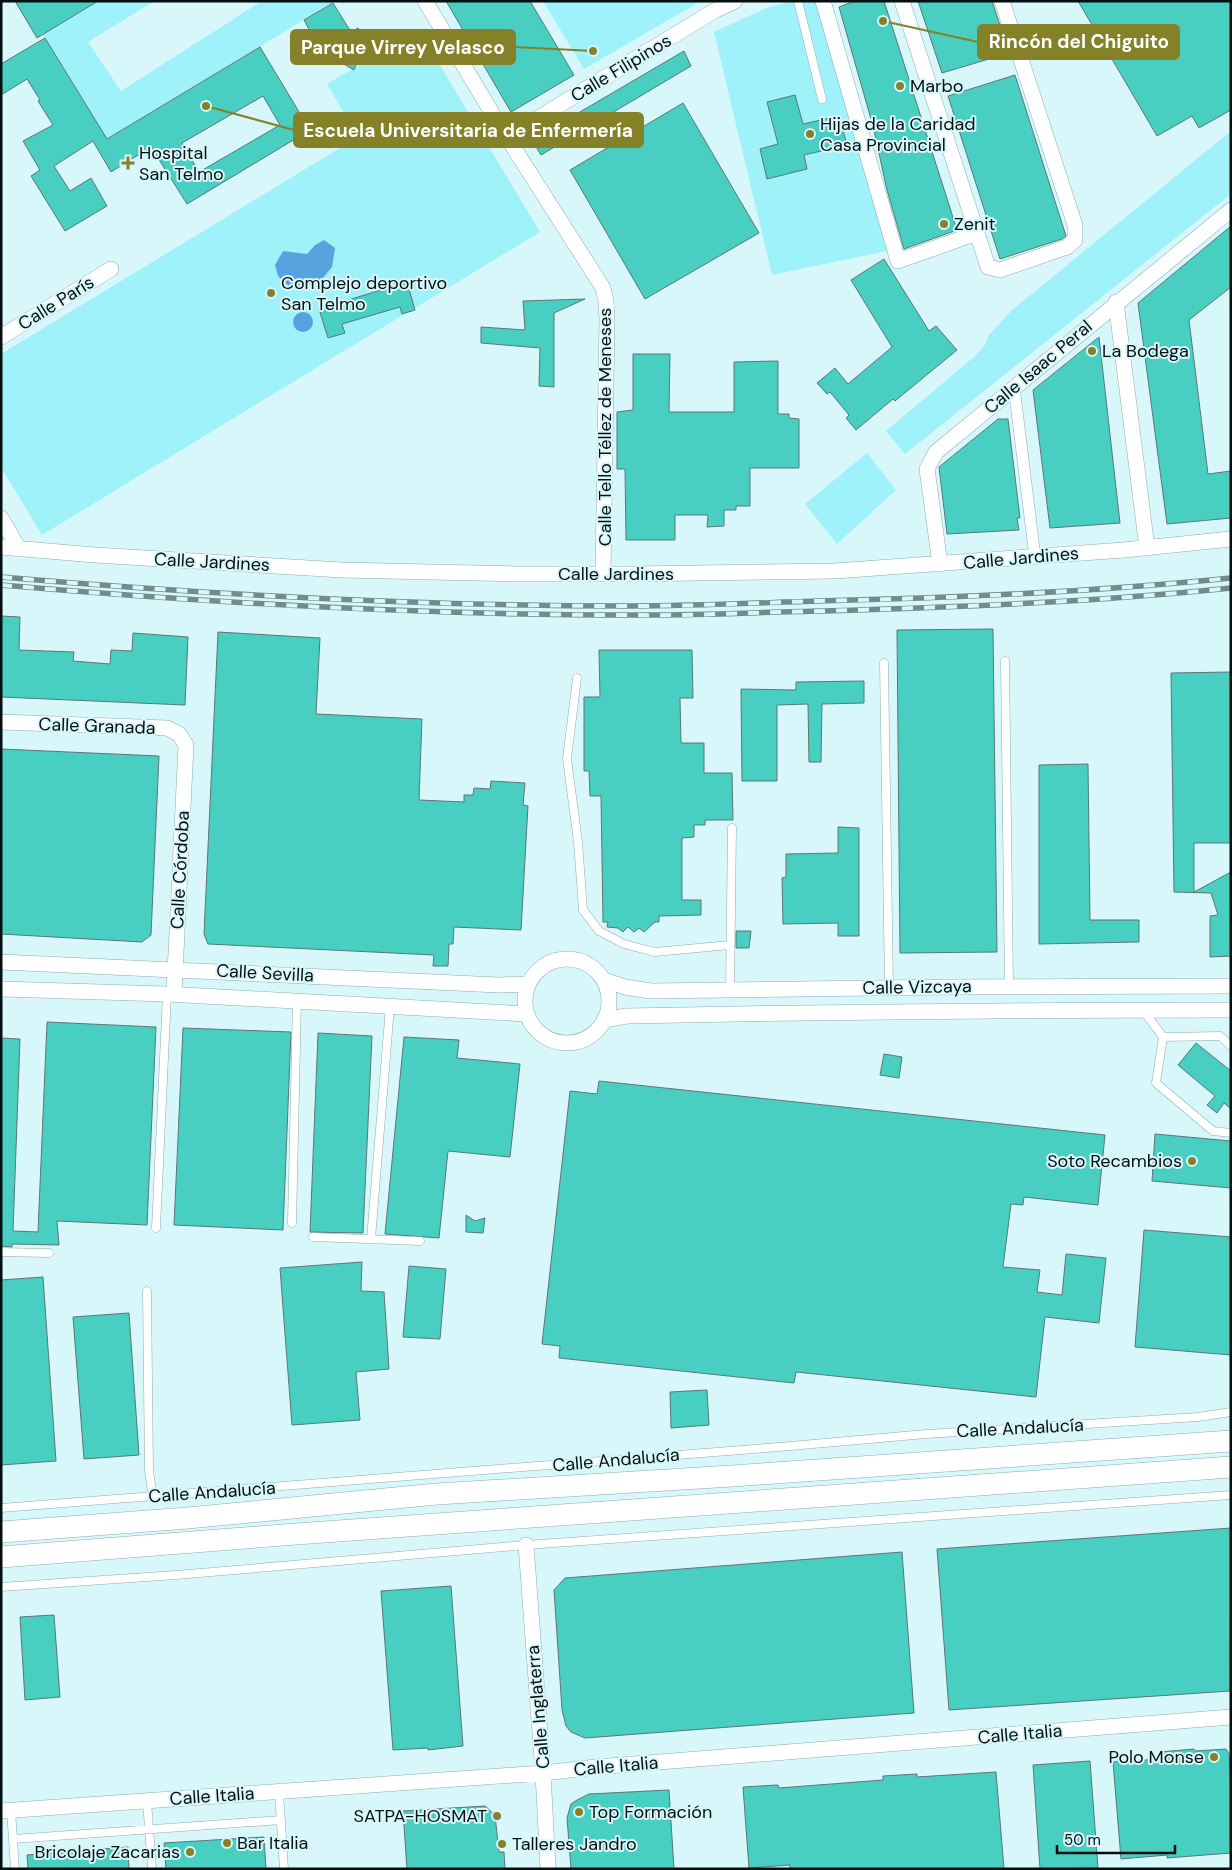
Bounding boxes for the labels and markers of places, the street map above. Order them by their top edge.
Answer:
callout: Rincón del Chiguito [978,25,1179,59]
callout: Parque Virrey Velasco [291,30,515,64]
place label: Marbo [910,74,964,98]
marker: Marbo [894,80,906,92]
place label: Hijas de la Caridad Casa Provincial [820,112,976,157]
callout: Escuela Universitaria de Enfermería [294,113,643,147]
marker: Hijas de la Caridad Casa Provincial [804,128,816,140]
place label: Hospital San Telmo [139,141,224,186]
marker: Hospital San Telmo [121,156,135,170]
place label: Zenit [954,212,996,236]
marker: Zenit [938,218,950,230]
place label: Complejo deportivo San Telmo [281,271,447,316]
marker: Complejo deportivo San Telmo [265,287,277,299]
place label: La Bodega [1102,339,1189,363]
marker: La Bodega [1086,345,1098,357]
place label: Soto Recambios [1047,1149,1182,1173]
marker: Soto Recambios [1186,1155,1198,1167]
place label: Polo Monse [1109,1745,1204,1769]
marker: Polo Monse [1208,1751,1220,1763]
place label: Top Formación [589,1800,712,1824]
place label: SATPA-HOSMAT [354,1804,487,1828]
marker: Top Formación [573,1806,585,1818]
marker: SATPA-HOSMAT [491,1810,503,1822]
place label: Bar Italia [237,1831,308,1855]
place label: Talleres Jandro [512,1832,637,1856]
marker: Bar Italia [221,1837,233,1849]
marker: Talleres Jandro [496,1838,508,1850]
place label: Bricolaje Zacarias [35,1840,180,1864]
marker: Bricolaje Zacarias [184,1846,196,1858]

